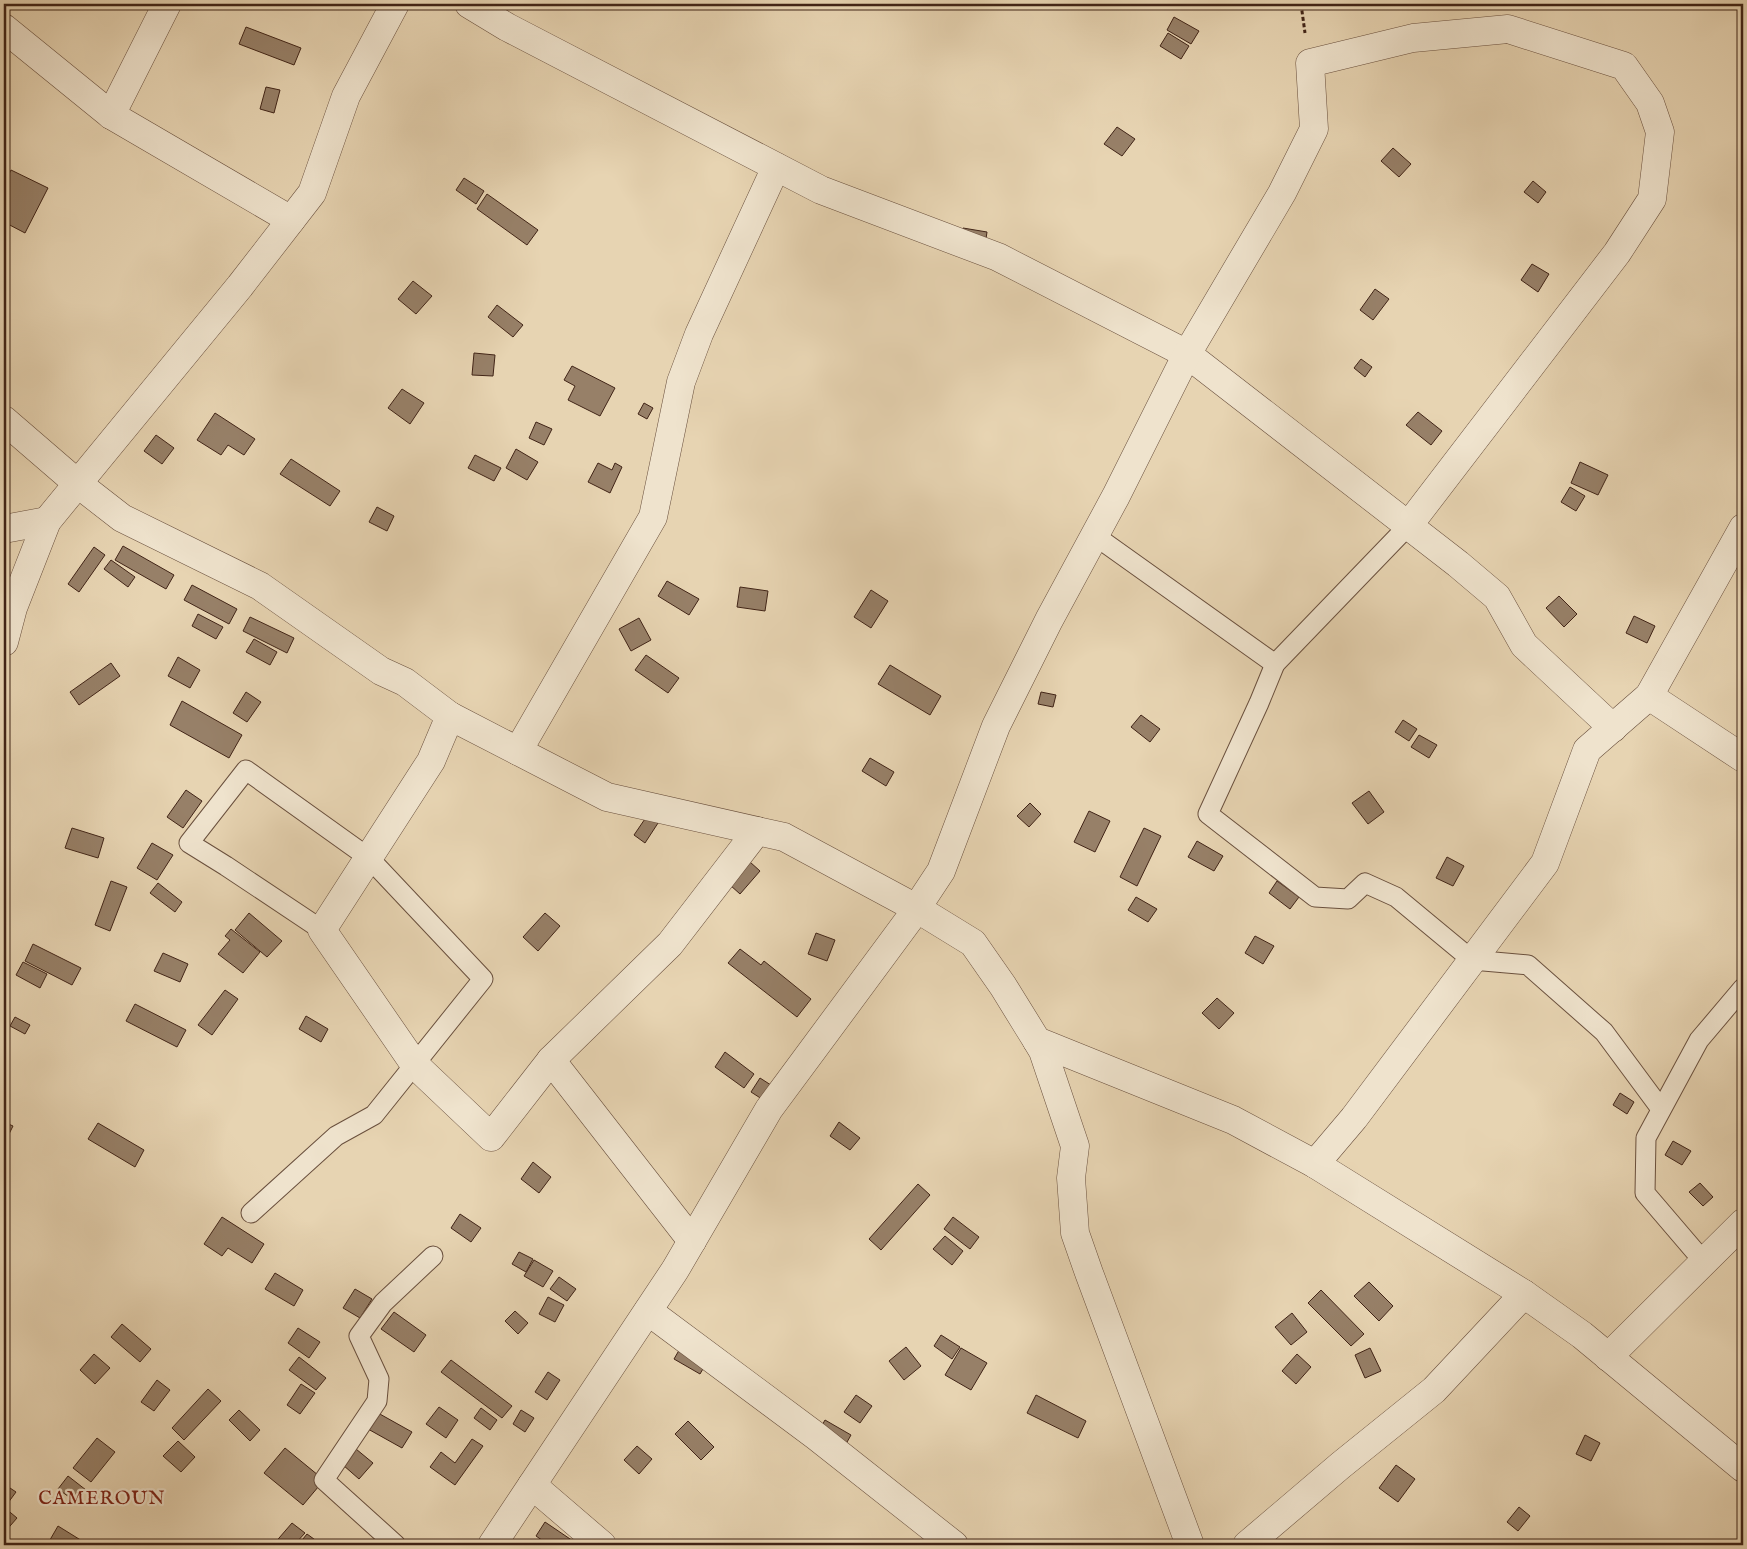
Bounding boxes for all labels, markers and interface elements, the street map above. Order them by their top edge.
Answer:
district label: CAMEROUN [38,1487,166,1511]

